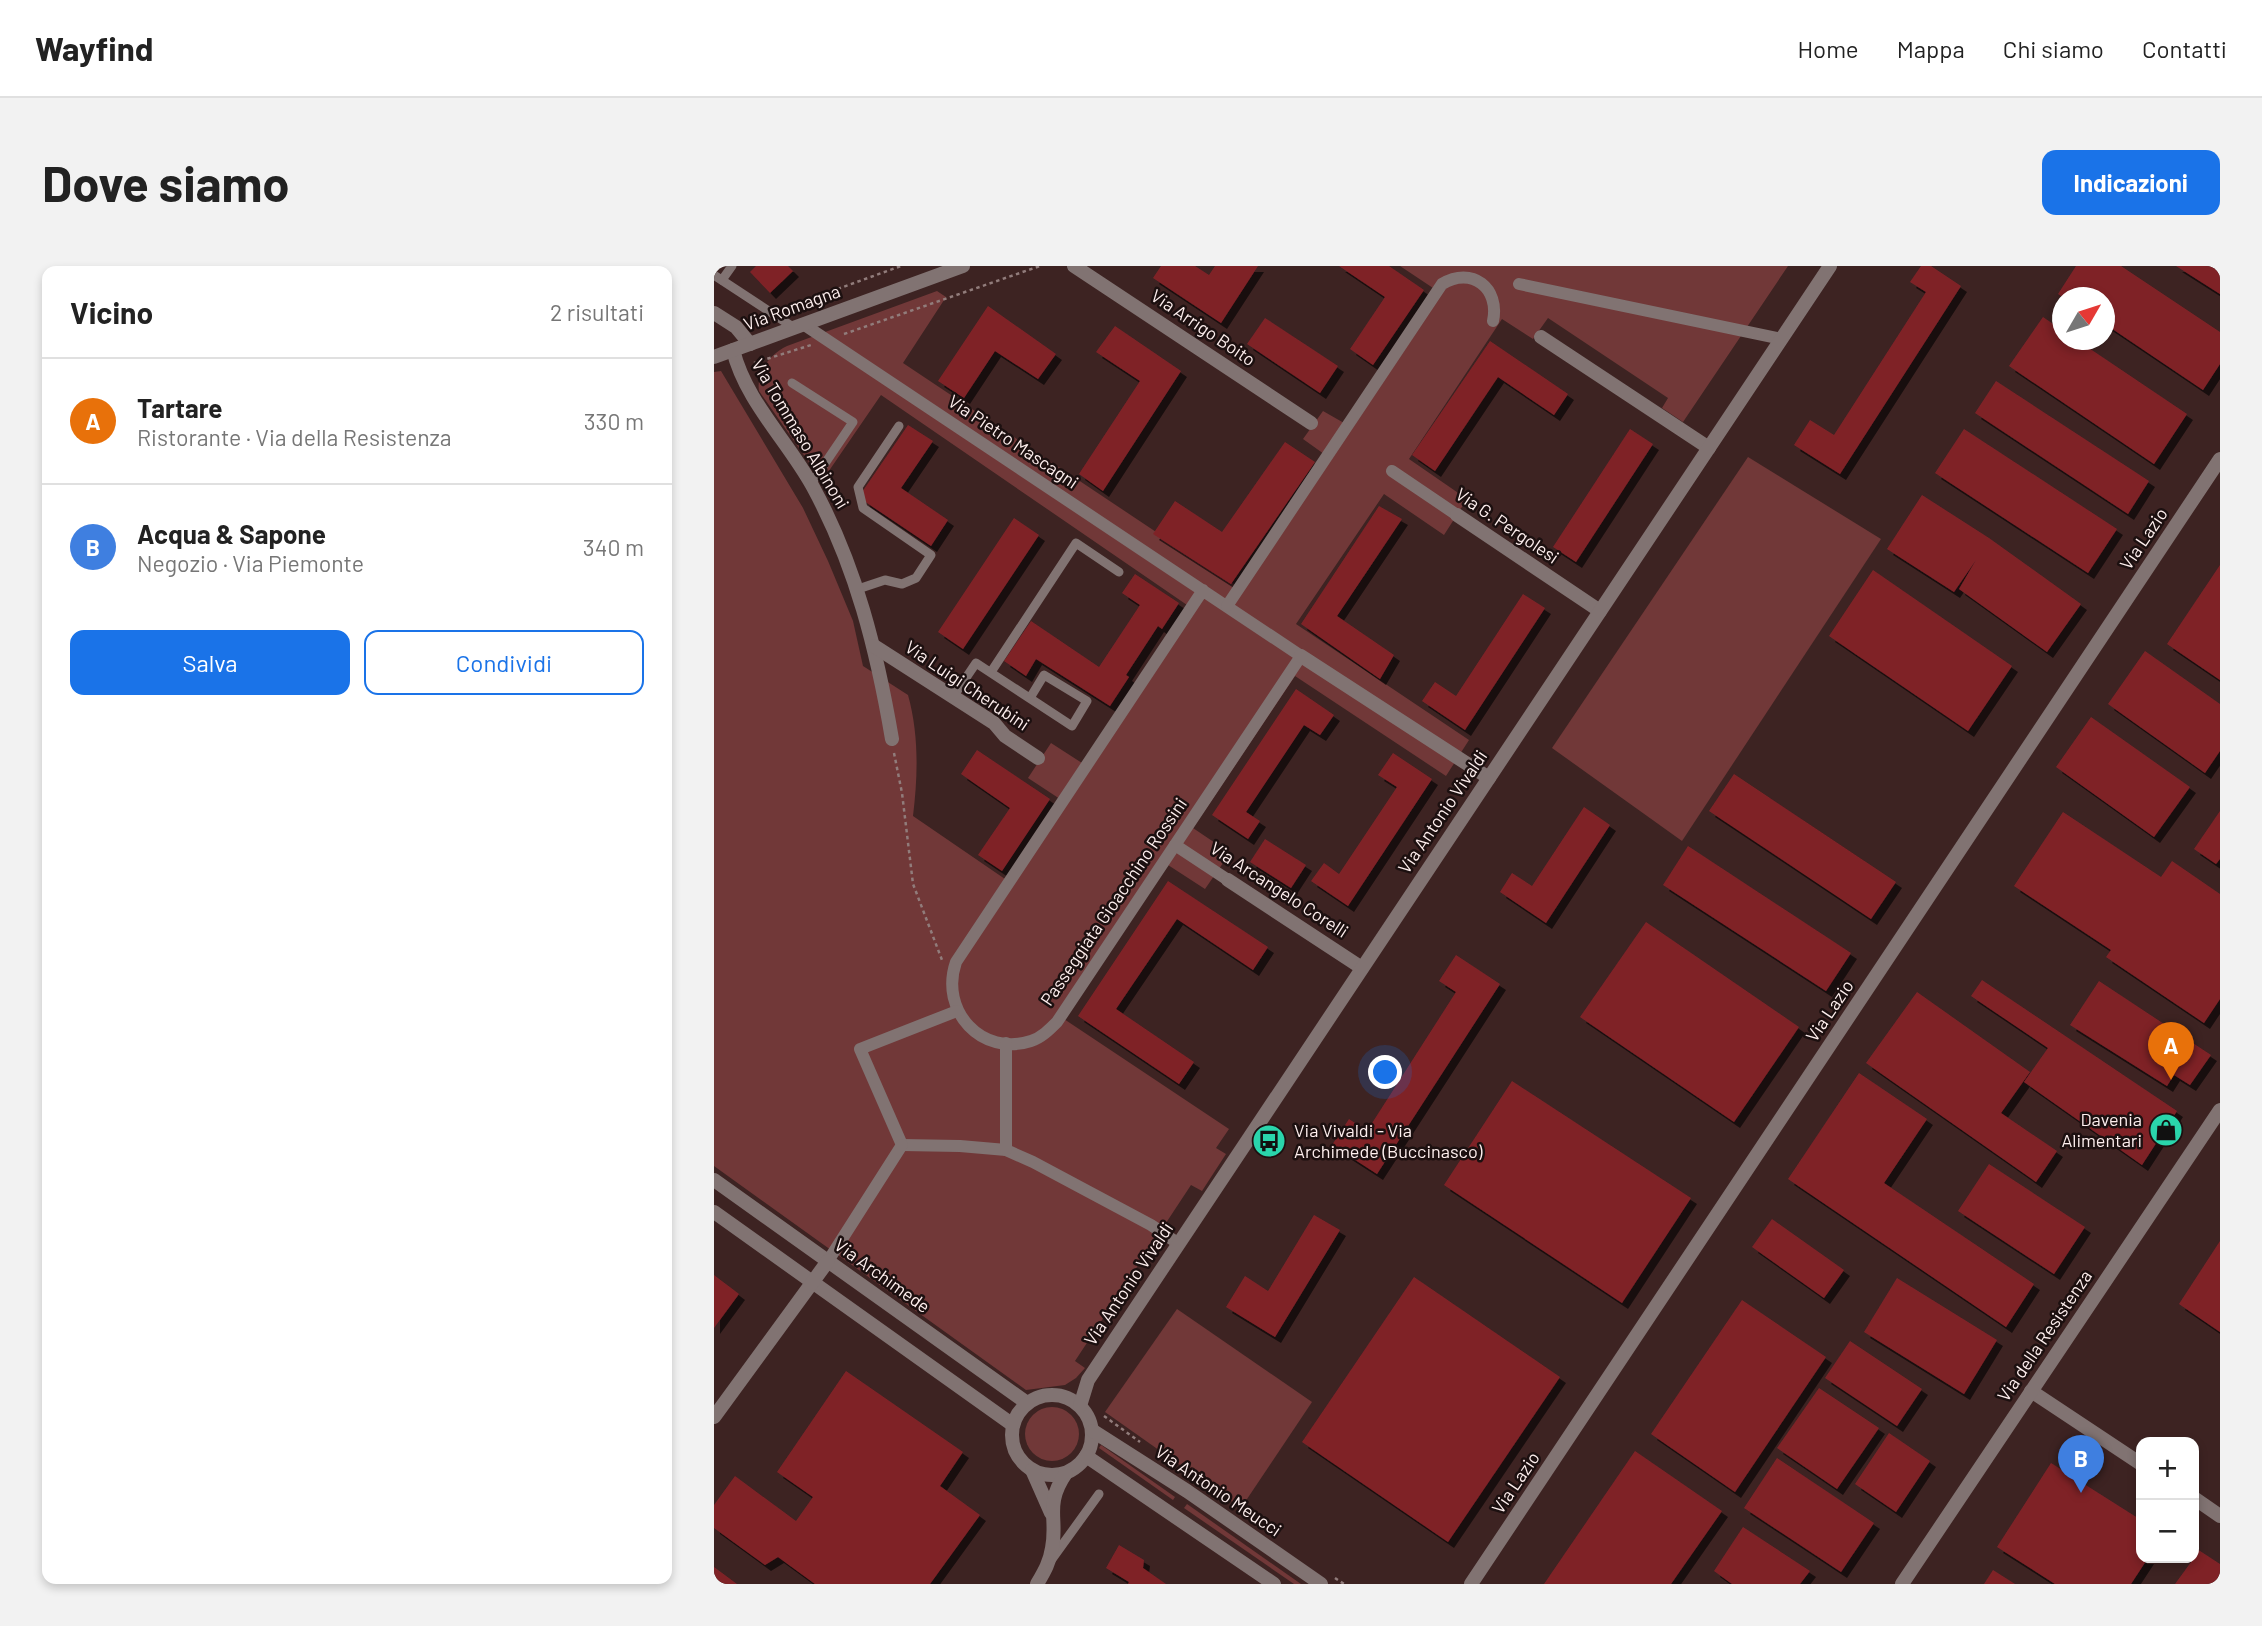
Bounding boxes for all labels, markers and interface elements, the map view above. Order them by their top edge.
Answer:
text: Wayfind [35,28,153,68]
text: Home [1797,34,1859,63]
text: Mappa [1897,34,1965,63]
text: Chi siamo [2003,34,2104,63]
text: Contatti [2142,34,2227,63]
button: Indicazioni [2042,150,2220,215]
text: Dove siamo [42,153,290,212]
street label: Via Romagna [740,279,843,335]
street label: Via Arrigo Boito [1147,284,1260,370]
north arrow [2052,287,2115,350]
text: Vicino [70,294,153,330]
text: 2 risultati [550,298,644,326]
street label: Via Tommaso Albinoni [747,355,854,512]
street label: Via Pietro Mascagni [944,389,1083,493]
text: Tartare [137,392,223,423]
text: A [85,407,101,435]
text: 330 m [584,407,644,435]
text: Ristorante · Via della Resistenza [137,423,452,451]
street label: Via G. Pergolesi [1452,482,1563,568]
street label: Via Lazio [2115,503,2172,574]
text: Acqua & Sapone [137,518,326,549]
text: B [86,533,100,561]
text: 340 m [583,533,644,561]
text: Negozio · Via Piemonte [137,549,364,577]
button: Salva [70,630,350,695]
button: Condividi [364,630,644,695]
street label: Via Luigi Cherubini [901,635,1034,735]
street label: Via Antonio Vivaldi [1393,746,1491,877]
street label: Passeggiata Gioacchino Rossini [1035,793,1191,1010]
street label: Via Arcangelo Corelli [1206,836,1353,942]
street label: Via Lazio [1801,975,1858,1046]
pin: A [2148,1022,2194,1080]
your location [1368,1055,1402,1089]
place label: Davenia Alimentari [2061,1108,2142,1151]
shop icon: Davenia Alimentari [2147,1111,2185,1149]
place label: Via Vivaldi - Via Archimede (Buccinasco) [1294,1119,1483,1162]
bus stop icon: Via Vivaldi - Via Archimede (Buccinasco) [1250,1122,1288,1160]
street label: Via Antonio Vivaldi [1079,1218,1177,1349]
street label: Via Archimede [830,1233,935,1317]
street label: Via della Resistenza [1992,1266,2096,1405]
pin: B [2058,1435,2104,1493]
map controls [2136,1437,2199,1563]
button: + [2136,1437,2199,1500]
street label: Via Antonio Meucci [1151,1440,1286,1541]
street label: Via Lazio [1487,1447,1544,1518]
button: − [2136,1500,2199,1563]

